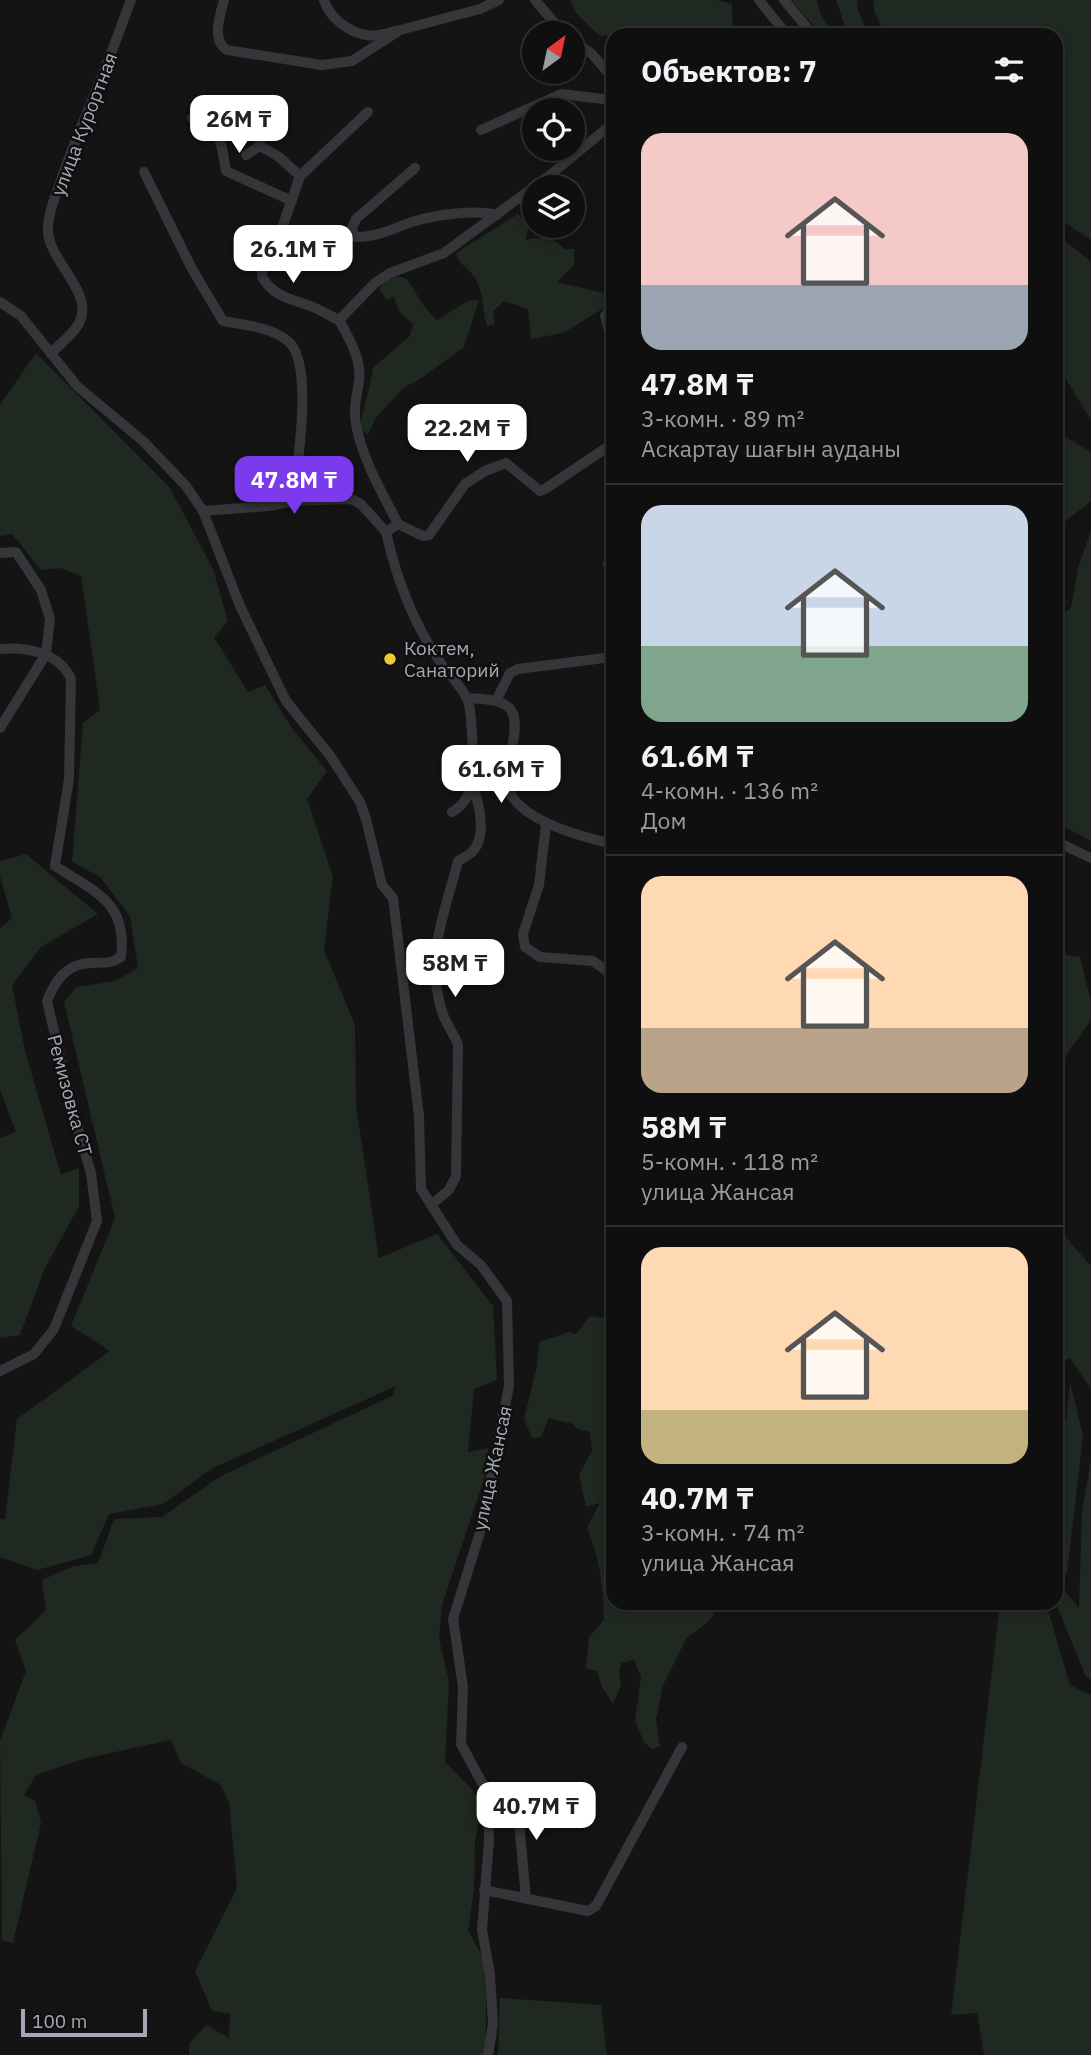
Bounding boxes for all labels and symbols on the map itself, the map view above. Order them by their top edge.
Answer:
north arrow [522,21,584,84]
street label: улица Курортная [46,49,122,199]
pin: 26M ₸ [190,96,288,155]
pin: 26.1M ₸ [228,226,358,285]
pin: 22.2M ₸ [402,405,532,464]
pin: 47.8M ₸ [229,456,359,516]
place label: Коктем, Санаторий [404,636,500,682]
marker: Коктем, Санаторий [382,651,398,667]
pin: 61.6M ₸ [436,746,566,805]
pin: 58M ₸ [406,940,504,999]
street label: Ремизовка СТ [42,1032,98,1158]
street label: улица Жансая [467,1403,517,1533]
pin: 40.7M ₸ [471,1783,601,1842]
scale bar [21,2006,147,2038]

